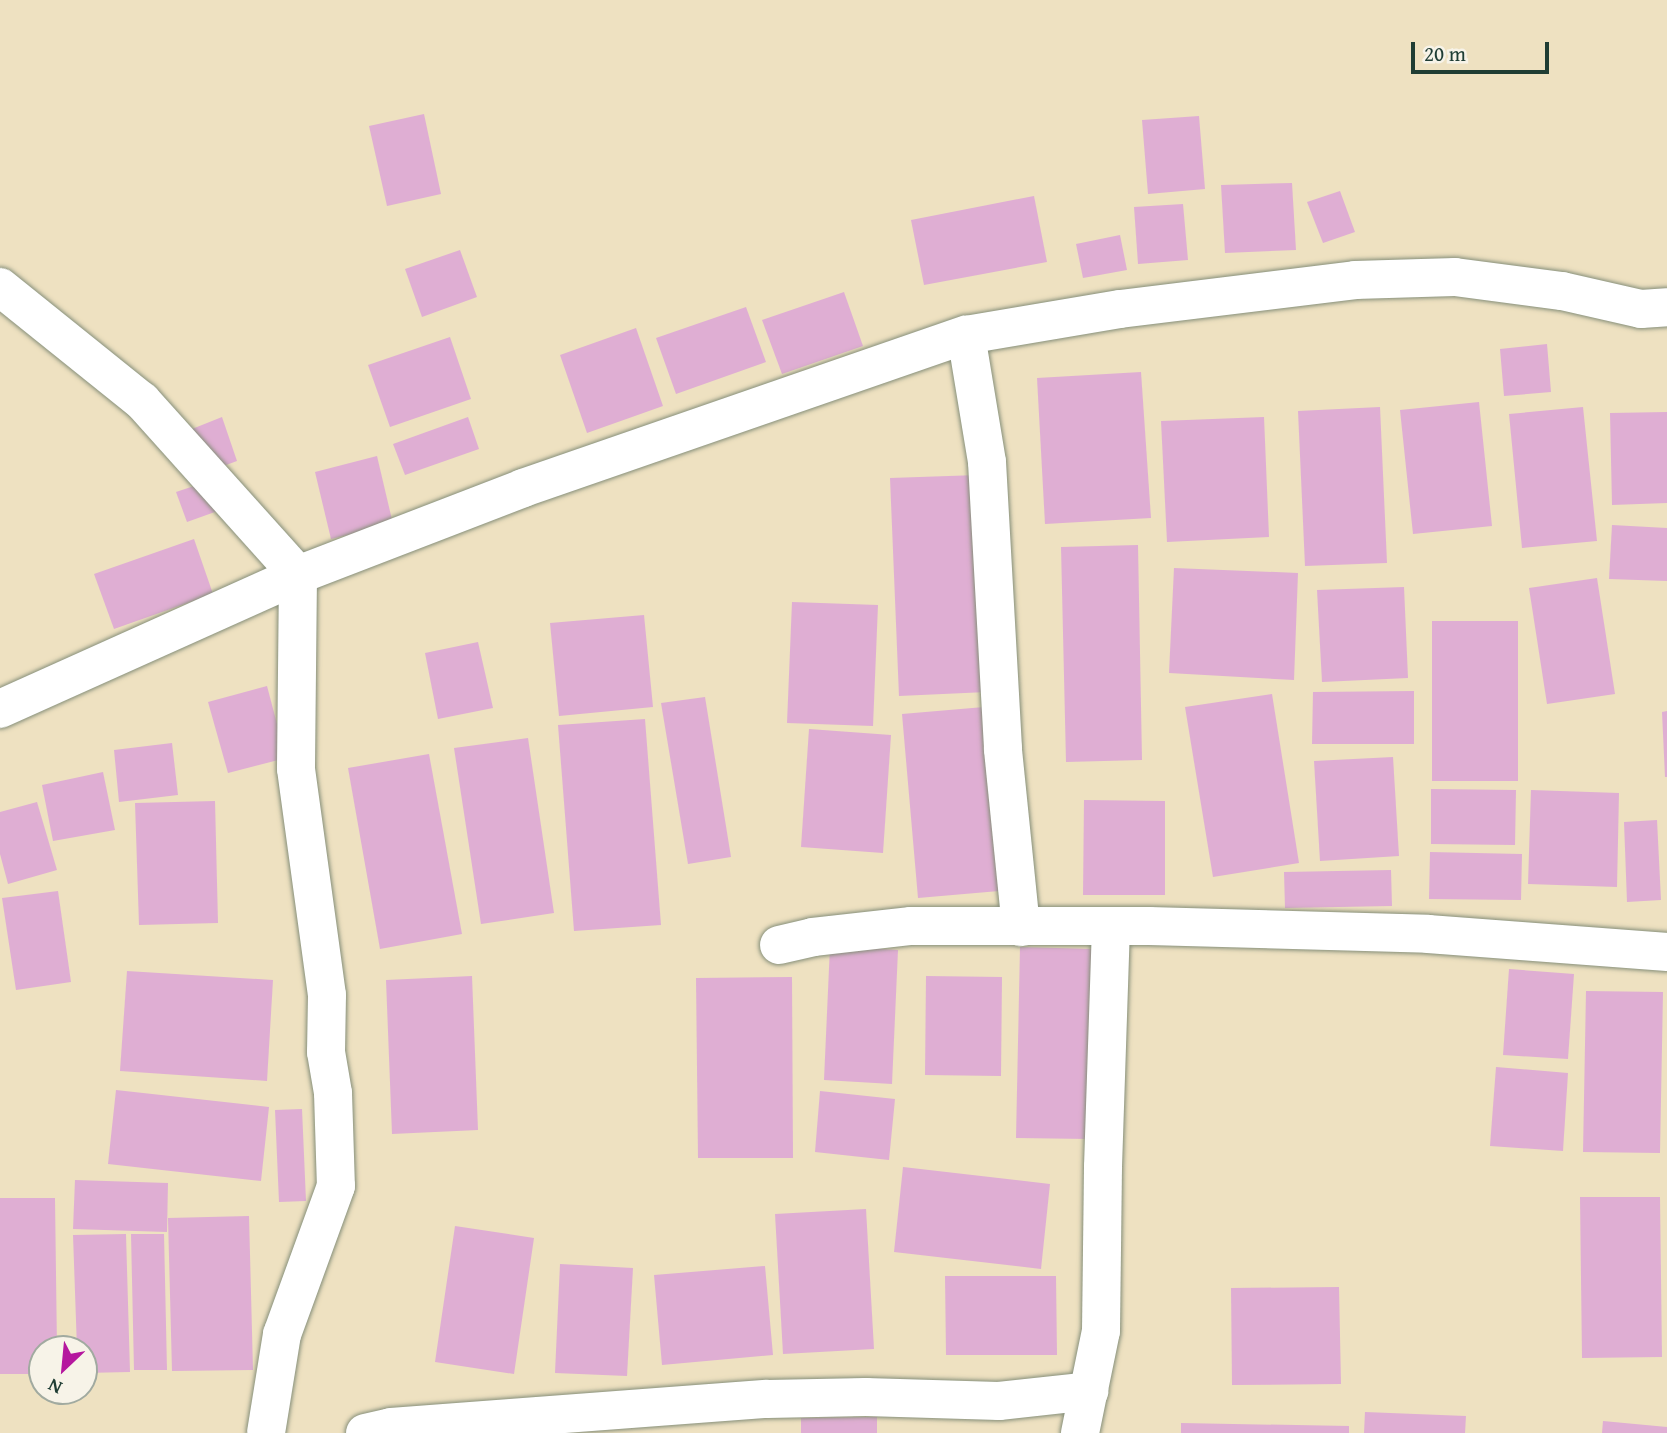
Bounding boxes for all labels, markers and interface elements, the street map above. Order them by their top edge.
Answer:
scale bar [1415,28,1553,72]
text: 20 m [1424,38,1466,69]
north arrow [28,1335,98,1405]
text: N [43,1372,67,1402]

